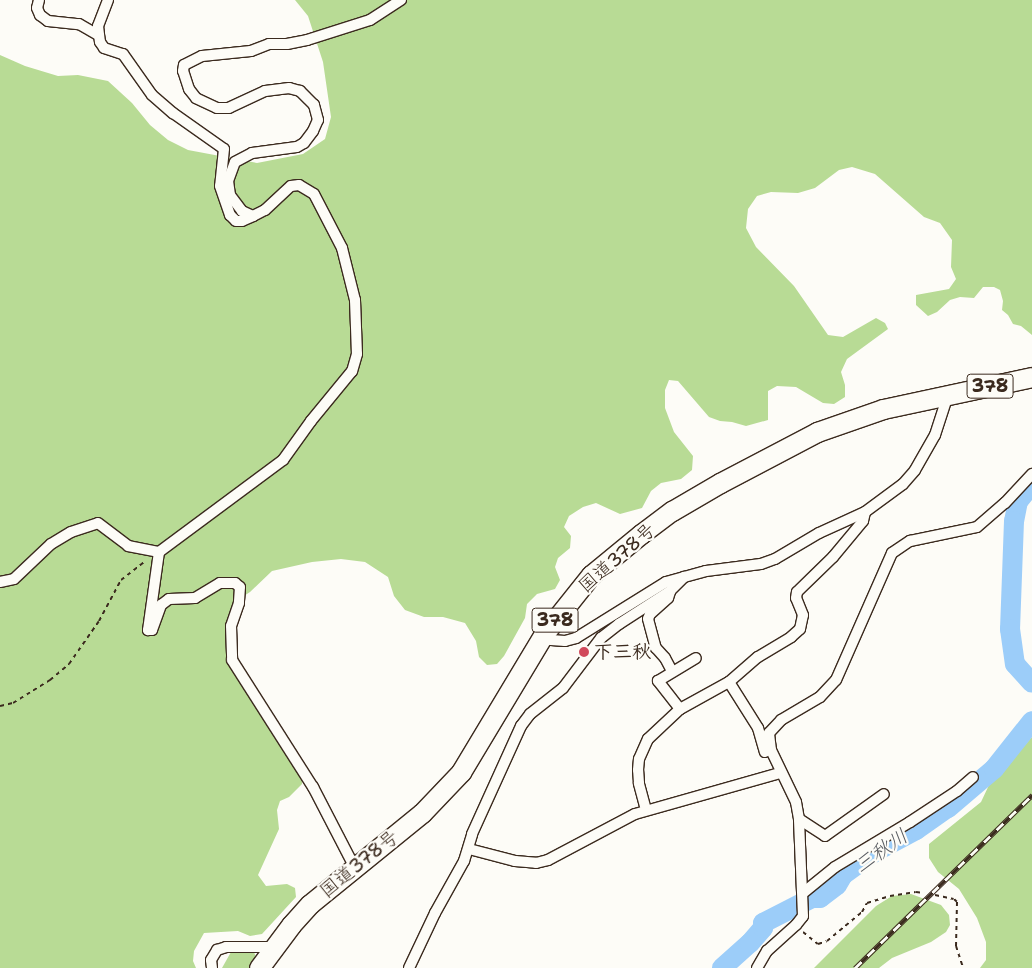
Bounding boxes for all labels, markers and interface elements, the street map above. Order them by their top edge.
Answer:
road number: 378 [966,371,1014,402]
street label: 国道378号 [574,518,660,598]
road number: 378 [531,604,579,636]
place label: 下三秋 [594,641,651,663]
marker: 下三秋 [578,646,590,658]
water label: 三秋川 [850,824,912,878]
street label: 国道378号 [315,825,403,903]

